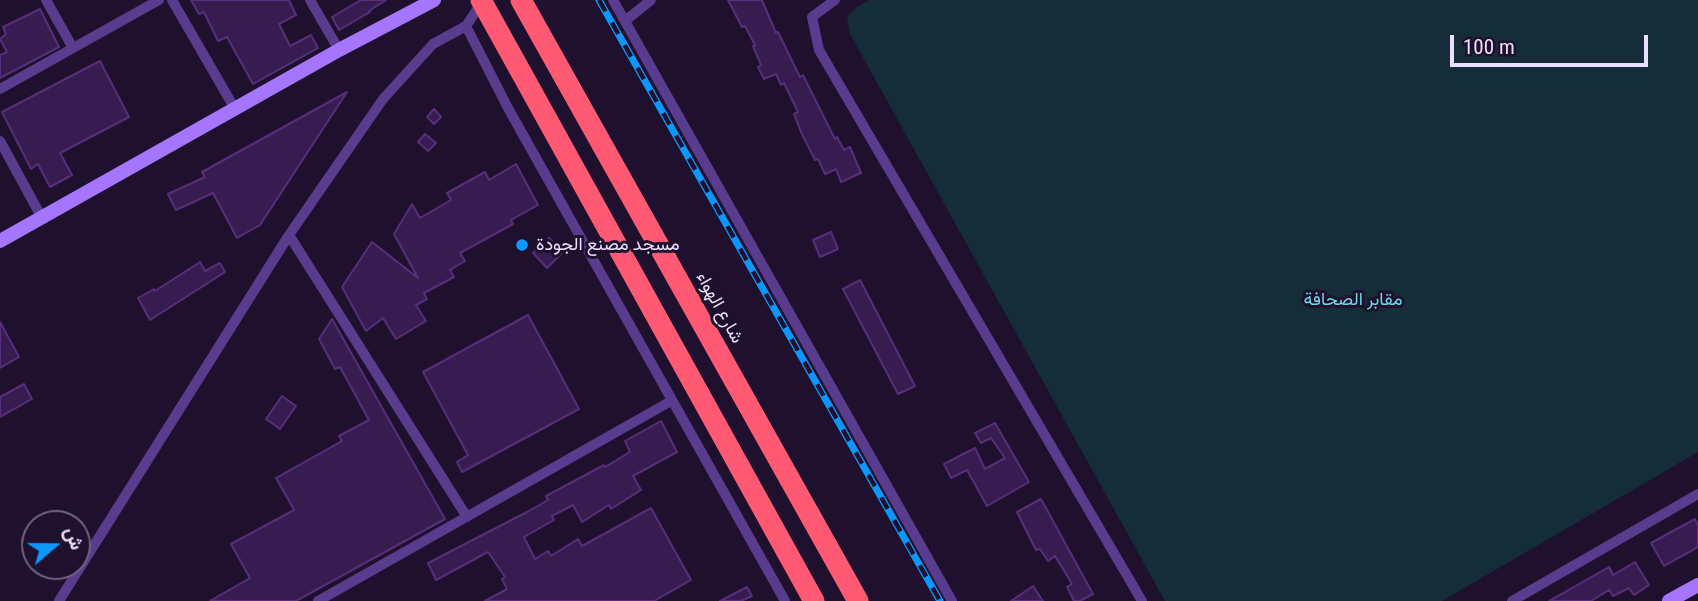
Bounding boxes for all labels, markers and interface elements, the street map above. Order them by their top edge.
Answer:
scale bar [1453,21,1651,65]
text: 100 m [1463,35,1515,59]
place label: مسجد مصنع الجودة [536,234,679,256]
marker: مسجد مصنع الجودة [514,237,530,253]
street label: شارع الهواء [691,269,747,347]
park label: مقابر الصحافة [1303,289,1403,311]
north arrow [21,510,91,580]
text: ش [60,524,89,553]

